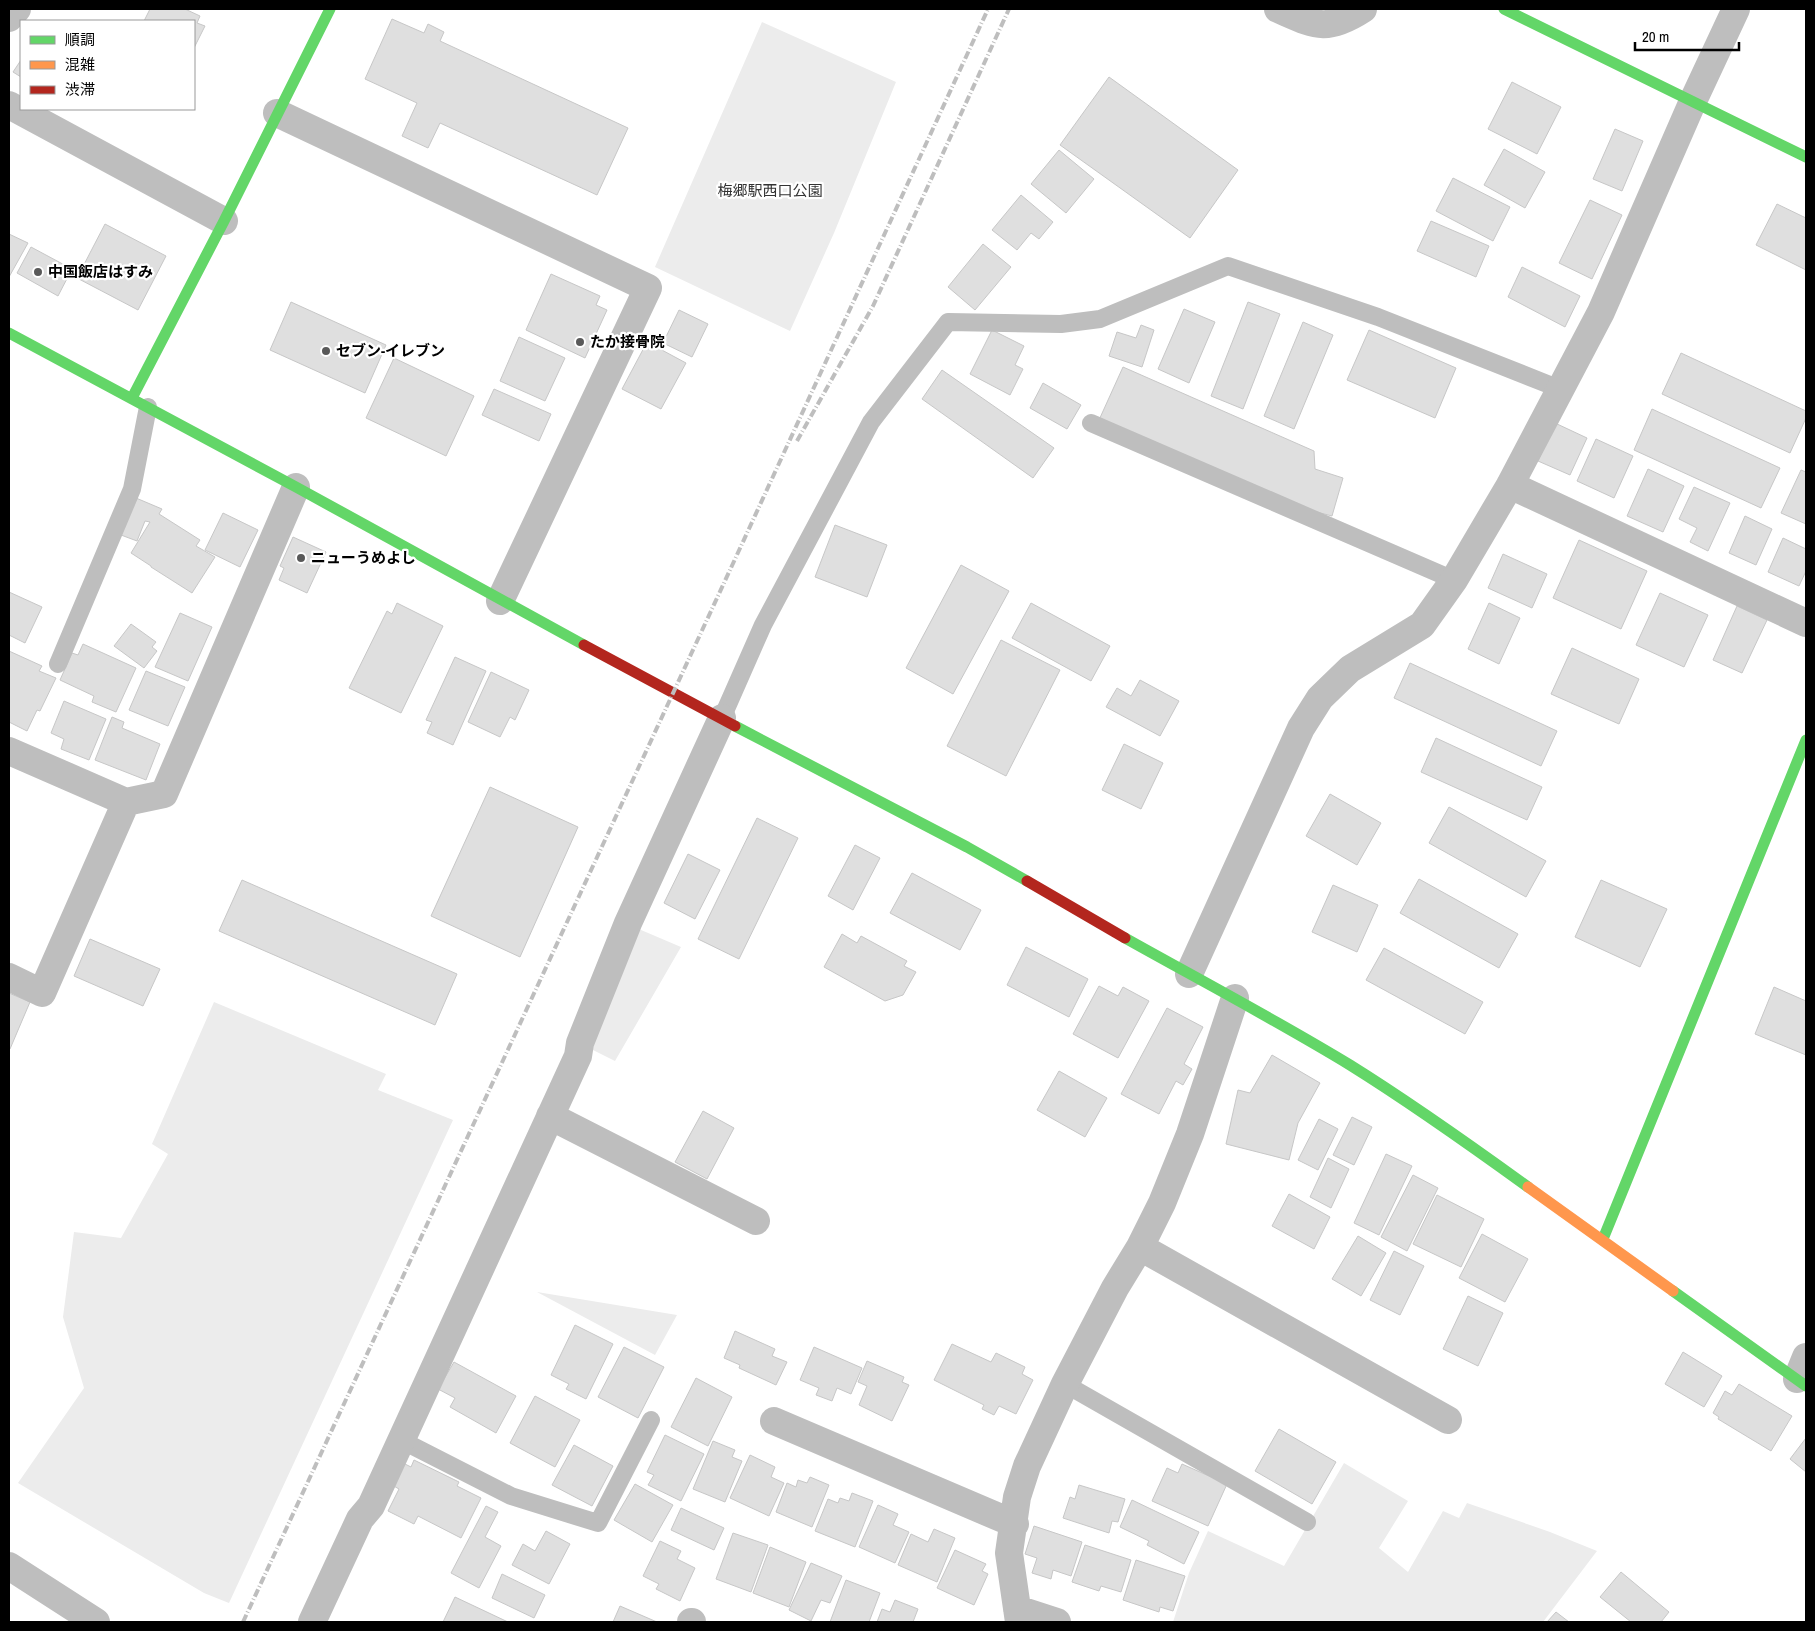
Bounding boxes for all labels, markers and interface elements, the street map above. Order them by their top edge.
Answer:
legend [20,20,195,110]
scale bar [1635,20,1739,52]
text: 20 m [1642,26,1669,47]
text: 順調 [65,29,95,50]
text: 混雑 [65,54,95,75]
text: 渋滞 [65,79,95,100]
park label: 梅郷駅西口公園 [717,180,823,201]
place label: 中国飯店はすみ [48,261,153,282]
marker: 中国飯店はすみ [32,266,44,278]
place label: たか接骨院 [590,331,665,352]
marker: たか接骨院 [574,336,586,348]
place label: セブン-イレブン [336,340,445,361]
marker: セブン-イレブン [320,345,332,357]
place label: ニューうめよし [311,547,416,568]
marker: ニューうめよし [295,552,307,564]

